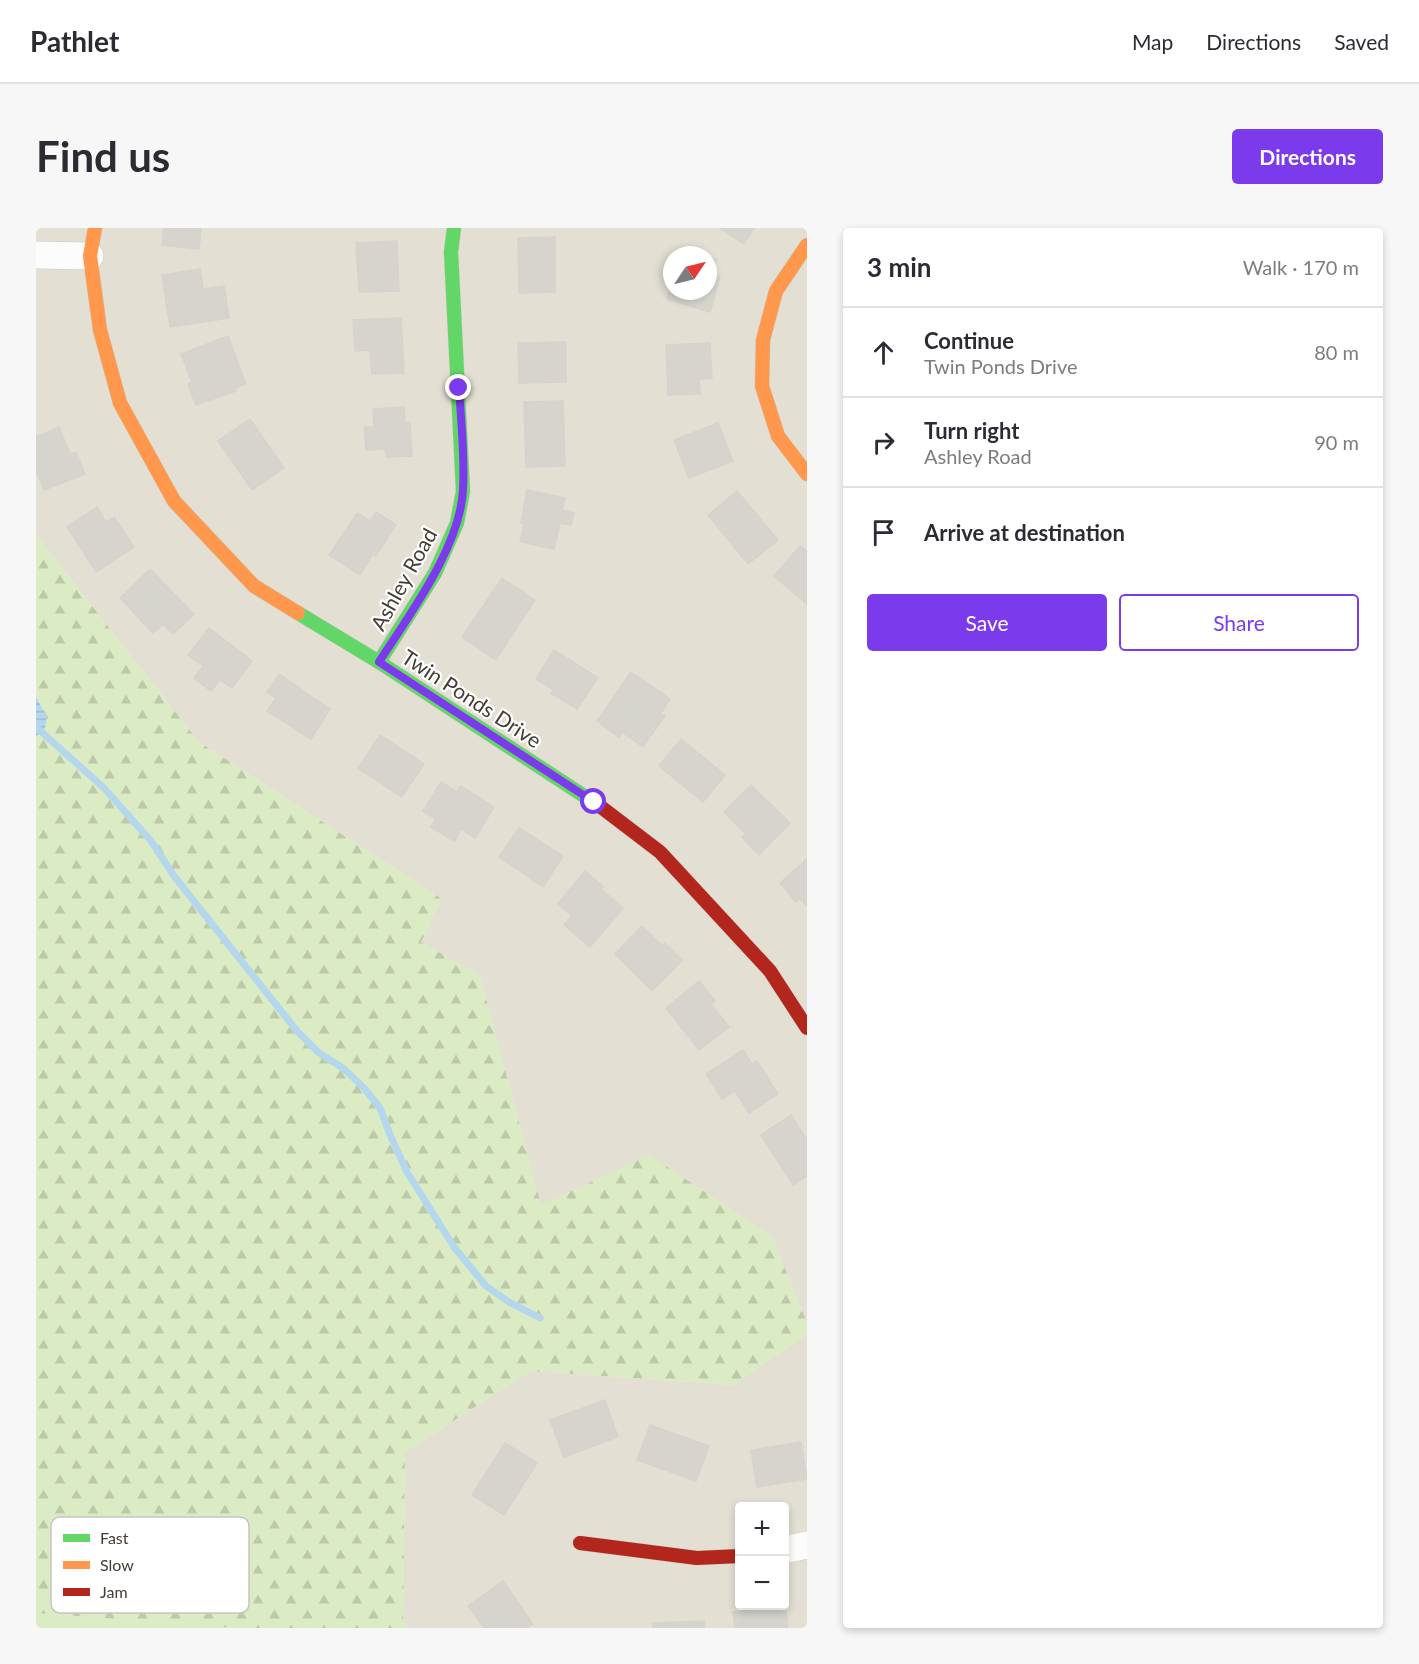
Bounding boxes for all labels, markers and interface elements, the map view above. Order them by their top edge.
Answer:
text: Pathlet [30,24,119,58]
text: Map [1132,29,1173,54]
text: Directions [1206,29,1301,54]
text: Saved [1334,29,1389,54]
button: Directions [1232,129,1383,184]
text: Find us [36,131,170,181]
north arrow [663,246,717,300]
text: 3 min [867,251,931,283]
text: Walk · 170 m [1243,255,1359,279]
text: Continue [924,327,1014,354]
icon: ahead [867,336,900,369]
text: 80 m [1314,340,1359,364]
text: Twin Ponds Drive [924,354,1078,378]
route end [445,374,471,400]
text: Turn right [924,417,1019,444]
icon: right [867,426,900,459]
text: 90 m [1314,430,1359,454]
text: Ashley Road [924,444,1032,468]
icon: arrive [867,516,900,549]
text: Arrive at destination [924,519,1125,546]
street label: Ashley Road [365,523,441,635]
button: Save [867,594,1107,651]
button: Share [1119,594,1359,651]
street label: Twin Ponds Drive [398,644,546,752]
route start [580,788,606,814]
map controls [735,1502,789,1610]
button: + [735,1502,789,1556]
legend [51,1517,249,1613]
text: Fast [100,1528,129,1547]
text: Slow [100,1555,134,1574]
button: − [735,1556,789,1610]
text: Jam [100,1582,128,1601]

